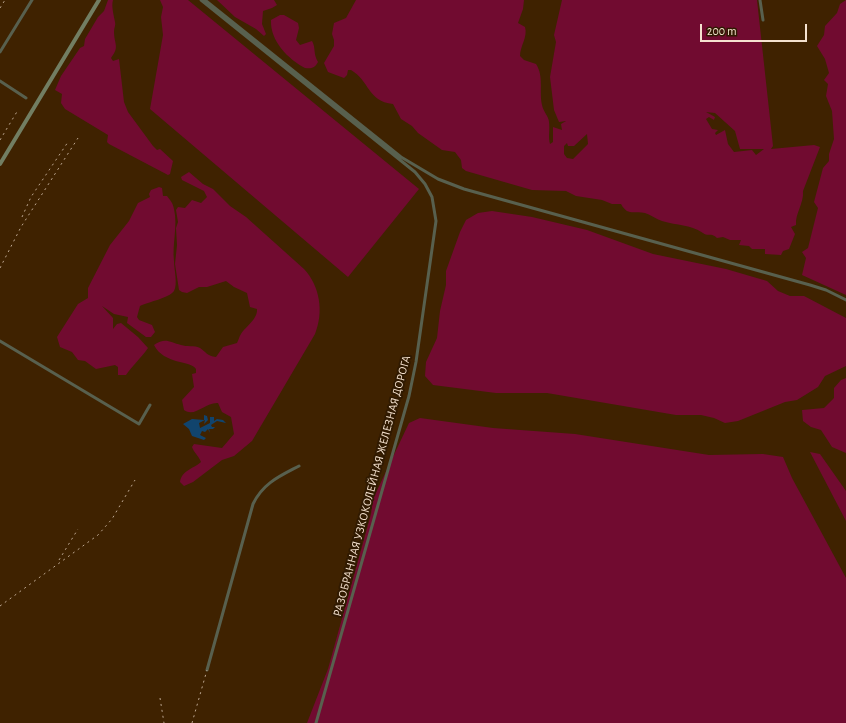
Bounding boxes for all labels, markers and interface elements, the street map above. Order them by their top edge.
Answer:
scale bar [702,16,809,42]
text: 200 m [707,25,737,37]
street label: РАЗОБРАННАЯ УЗКОКОЛЕЙНАЯ ЖЕЛЕЗНАЯ ДОРОГА [330,354,414,618]

